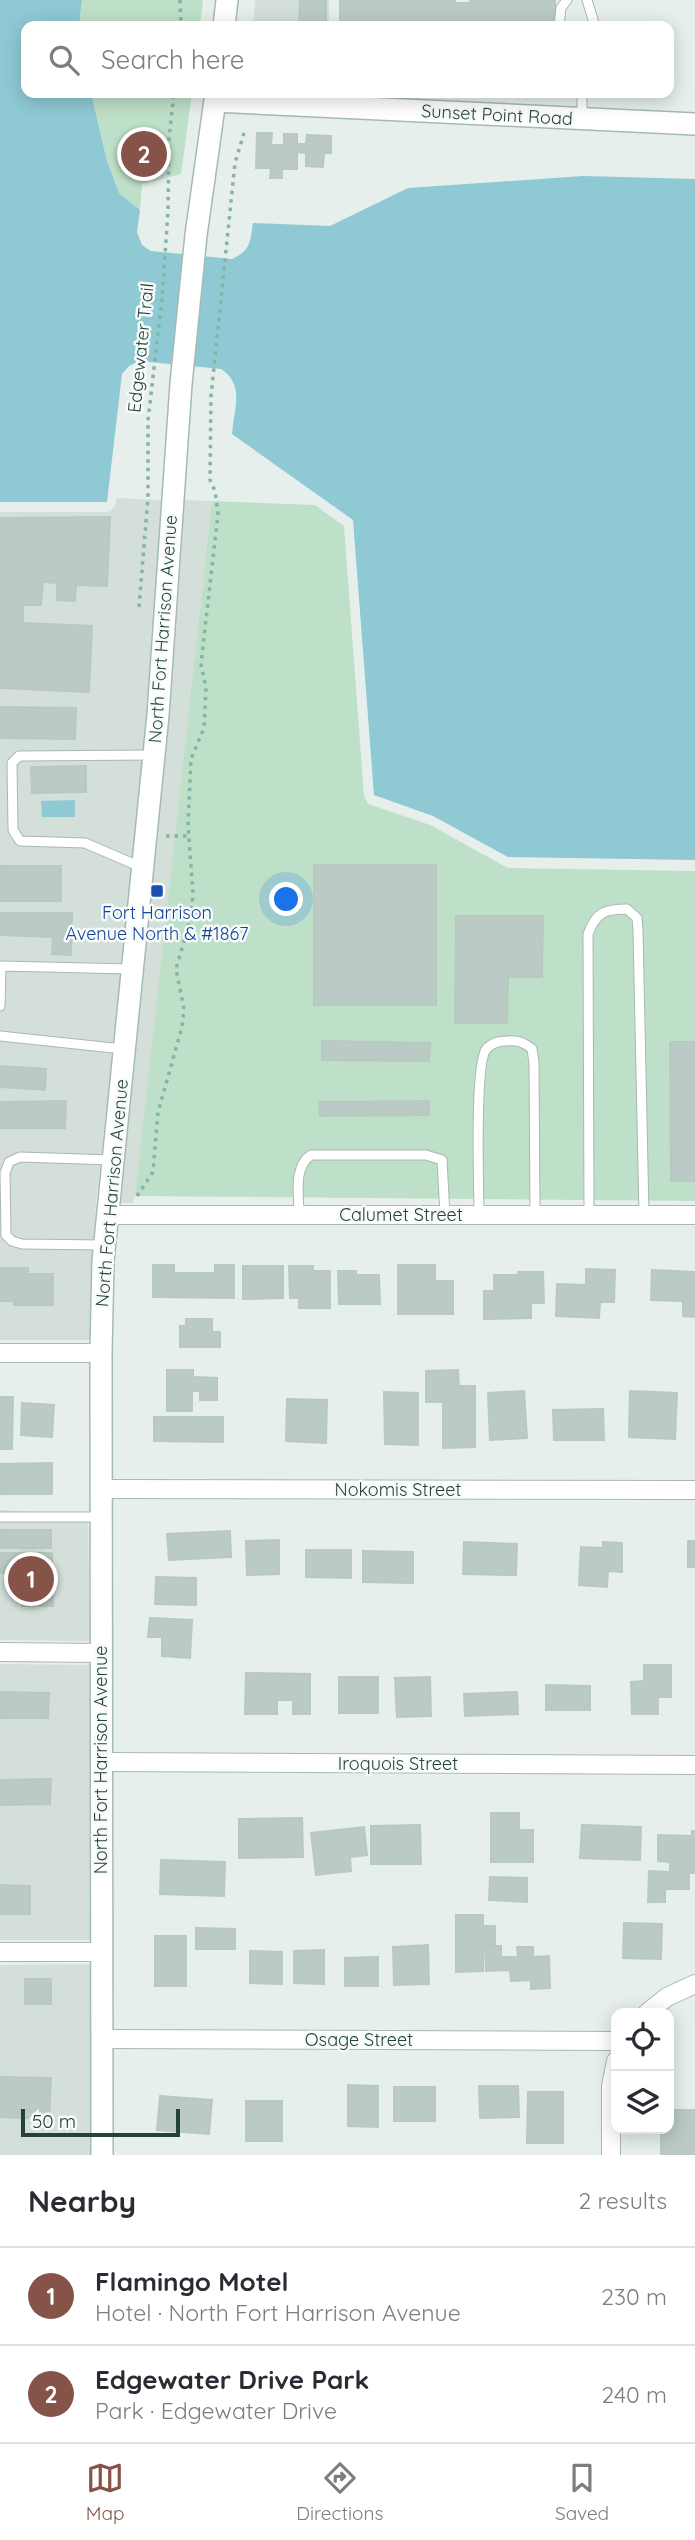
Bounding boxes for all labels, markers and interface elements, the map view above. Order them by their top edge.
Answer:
search box [21,21,674,98]
icon: search [45,41,83,79]
text: Search here [101,43,245,76]
street label: Sunset Point Road [421,99,573,130]
pin: 2 [121,128,167,180]
street label: Edgewater Trail [122,282,159,414]
street label: North Fort Harrison Avenue [143,514,182,744]
your location [269,882,303,916]
marker: Fort Harrison Avenue North & #1867 [149,883,165,899]
place label: Fort Harrison Avenue North & #1867 [66,901,248,945]
street label: North Fort Harrison Avenue [90,1078,133,1308]
street label: Calumet Street [339,1203,463,1226]
street label: Nokomis Street [335,1478,461,1501]
pin: 1 [8,1553,54,1605]
street label: North Fort Harrison Avenue [89,1646,112,1874]
street label: Iroquois Street [338,1752,458,1775]
map controls [611,2008,674,2134]
button: locate [611,2008,674,2071]
street label: Osage Street [305,2028,413,2051]
button: layers [611,2071,674,2134]
scale bar [21,2106,180,2138]
text: 50 m [32,2109,76,2133]
text: Nearby [28,2182,136,2220]
text: 2 results [578,2186,667,2215]
text: Flamingo Motel [95,2265,289,2298]
text: 1 [47,2282,55,2311]
text: 230 m [601,2282,667,2311]
text: Hotel · North Fort Harrison Avenue [95,2298,461,2327]
text: Edgewater Drive Park [95,2363,369,2396]
text: 2 [44,2380,58,2409]
text: 240 m [602,2380,667,2409]
text: Park · Edgewater Drive [95,2396,337,2425]
tab: Map [86,2459,125,2525]
tab: Directions [296,2459,383,2525]
tab: Saved [555,2459,609,2525]

